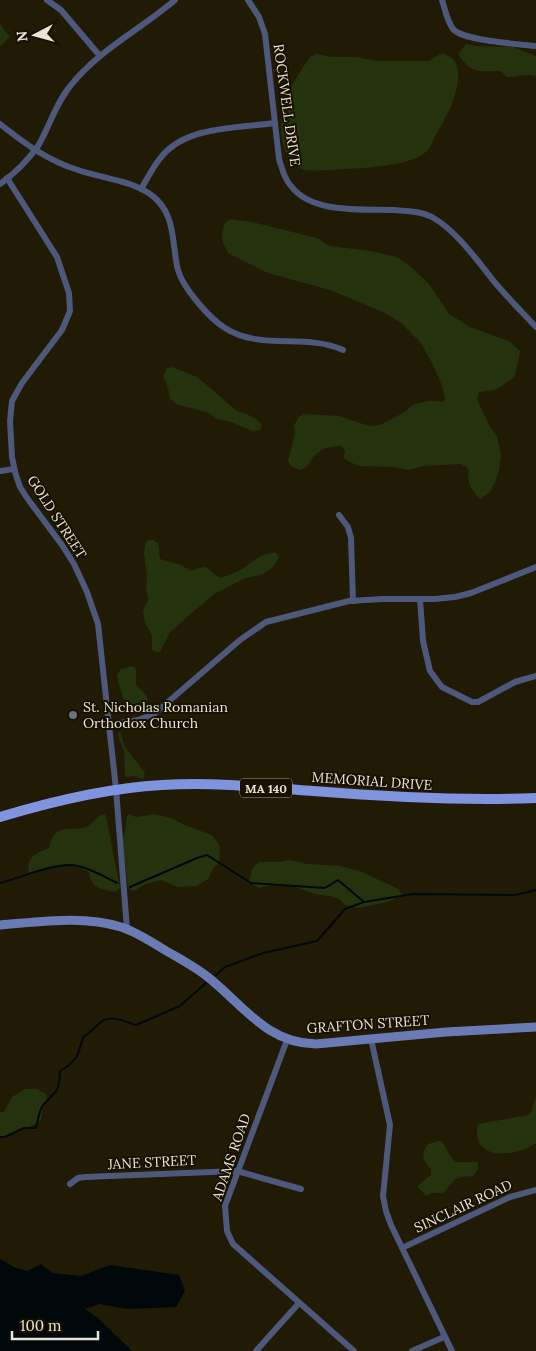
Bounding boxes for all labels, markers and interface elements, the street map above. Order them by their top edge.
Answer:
north arrow [10,10,60,60]
text: N [13,30,32,43]
street label: ROCKWELL DRIVE [270,43,305,168]
street label: GOLD STREET [23,472,91,562]
place label: St. Nicholas Romanian Orthodox Church [83,698,229,732]
marker: St. Nicholas Romanian Orthodox Church [67,709,79,721]
street label: MEMORIAL DRIVE [311,768,433,794]
road number: MA 140 [240,778,292,798]
street label: GRAFTON STREET [306,1011,430,1037]
street label: ADAMS ROAD [207,1111,254,1204]
street label: JANE STREET [106,1151,197,1173]
street label: SINCLAIR ROAD [411,1175,515,1237]
scale bar [12,1308,99,1340]
text: 100 m [20,1316,61,1335]

